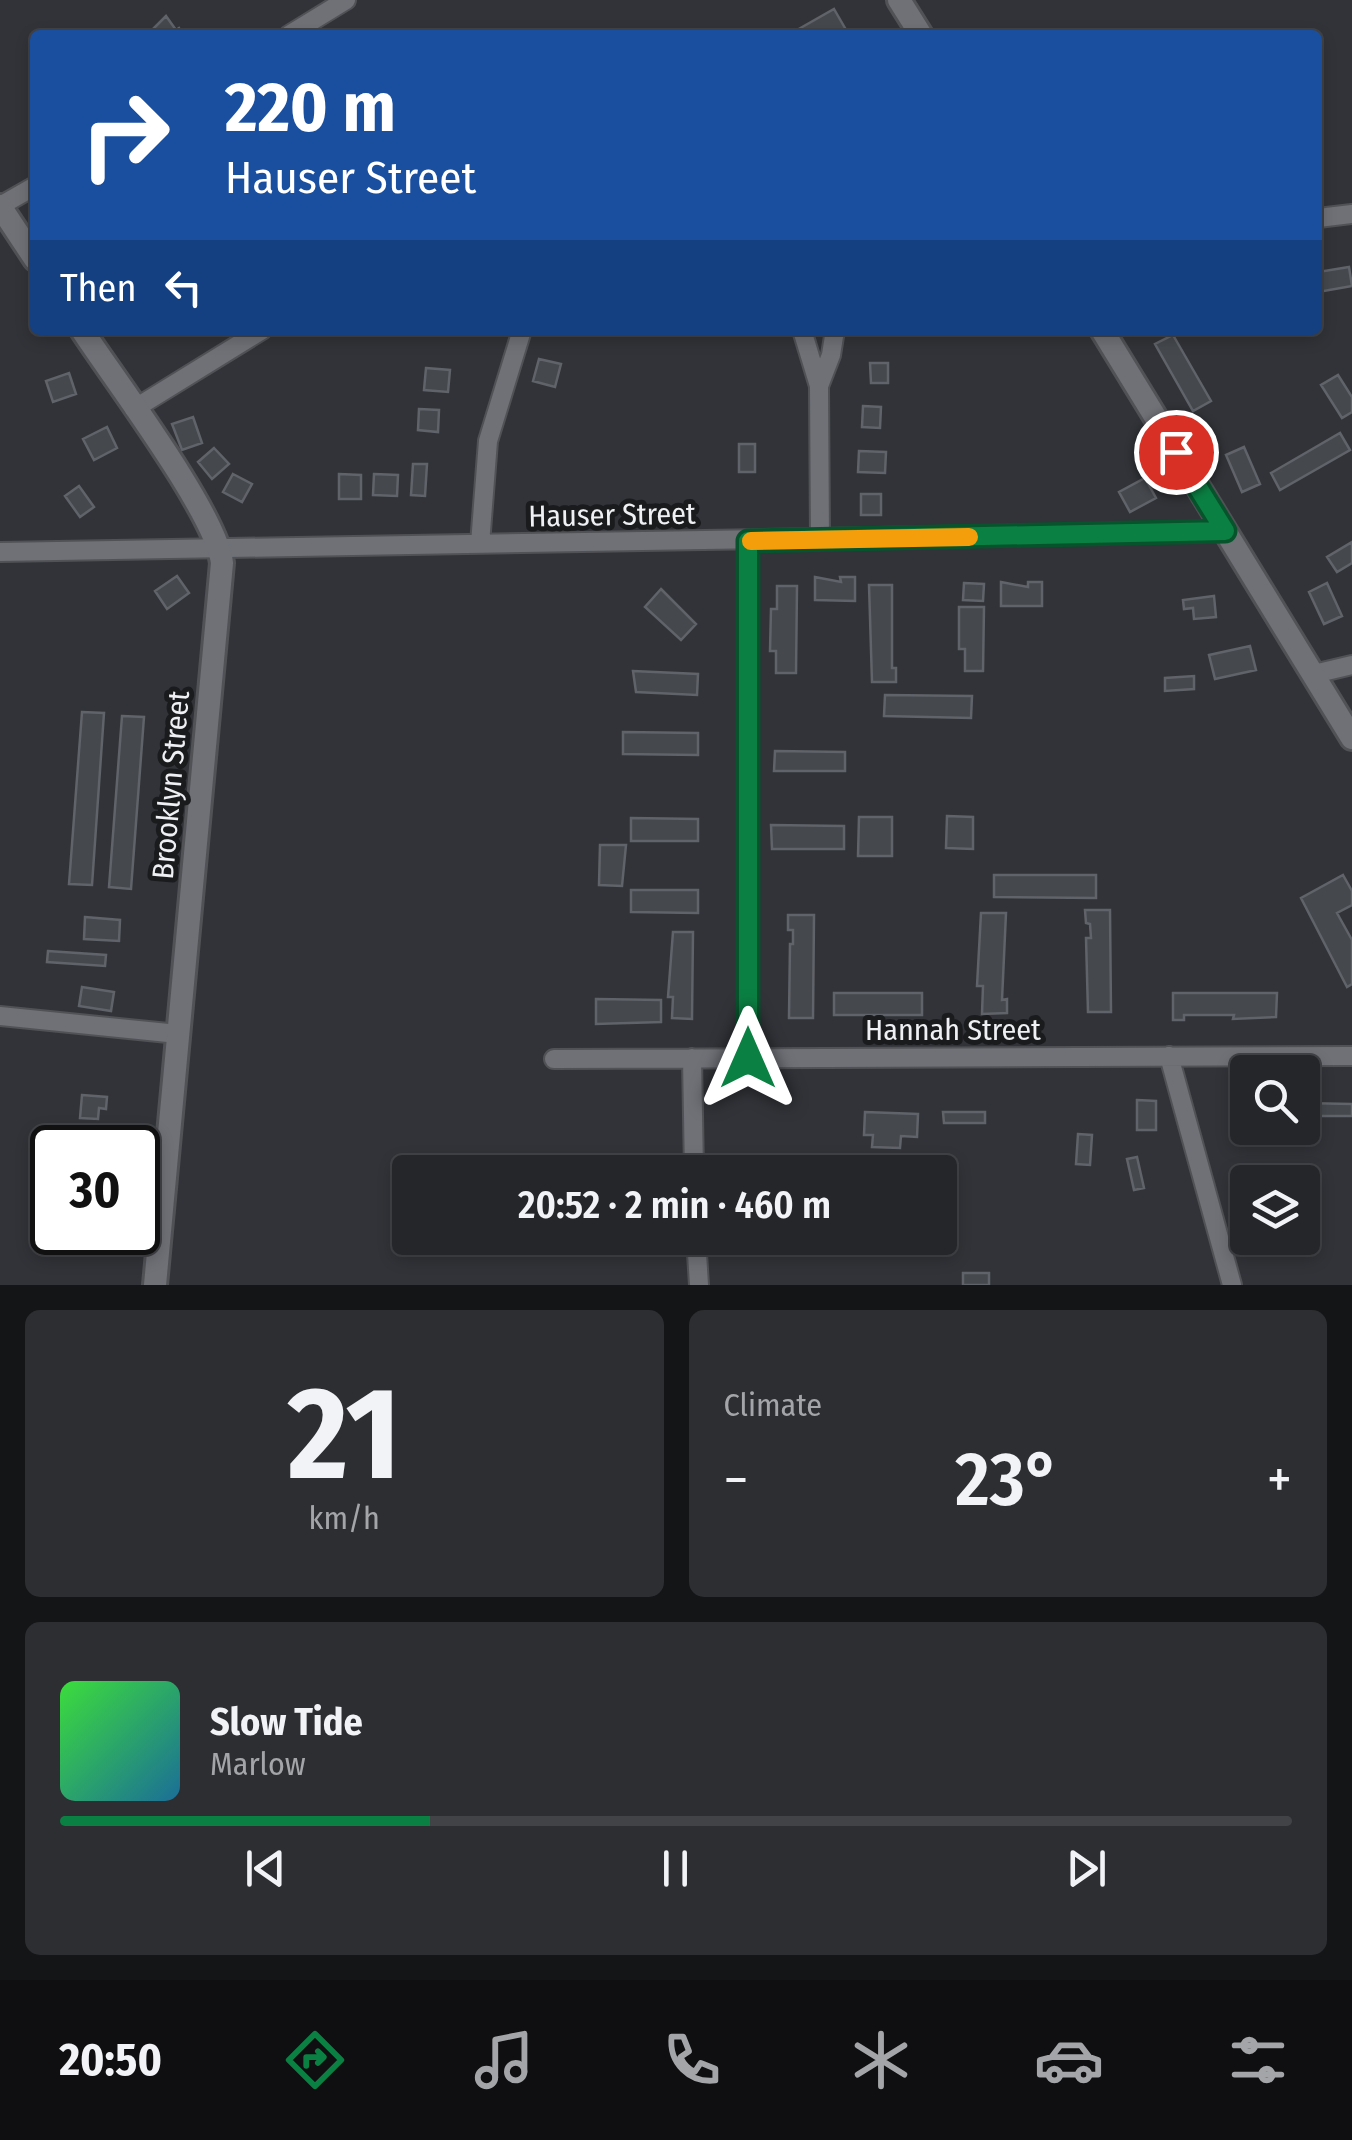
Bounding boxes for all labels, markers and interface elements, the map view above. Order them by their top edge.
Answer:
text: 220 m [225,66,396,150]
icon: right [60,70,190,200]
text: Hauser Street [225,151,476,205]
icon: left [156,260,211,315]
text: Then [60,265,136,311]
pin [1134,410,1219,495]
icon: arrive [1149,425,1204,480]
street label: Hauser Street [528,496,696,534]
street label: Brooklyn Street [145,689,197,881]
position arrow [696,1006,800,1110]
street label: Hannah Street [865,1012,1041,1048]
map controls [1230,1055,1320,1255]
button: search [1230,1055,1320,1145]
speed limit sign: 30 [30,1125,160,1255]
button: layers [1230,1165,1320,1255]
text: 20:52 · 2 min · 460 m [518,1182,831,1228]
text: 21 [288,1356,401,1512]
text: Climate [724,1386,822,1424]
text: 23° [955,1435,1060,1525]
text: − [724,1447,748,1513]
text: + [1267,1447,1292,1513]
text: km/h [309,1499,380,1537]
text: Slow Tide [210,1699,363,1745]
text: Marlow [210,1745,306,1783]
icon: previous [238,1841,293,1896]
icon: pause [648,1841,703,1896]
icon: next [1059,1841,1114,1896]
icon: directions [280,2025,350,2095]
icon: music [469,2025,539,2095]
icon: phone [657,2025,727,2095]
icon: climate [846,2025,916,2095]
icon: car [1034,2025,1104,2095]
icon: filters [1223,2025,1293,2095]
text: 20:50 [59,2033,162,2087]

